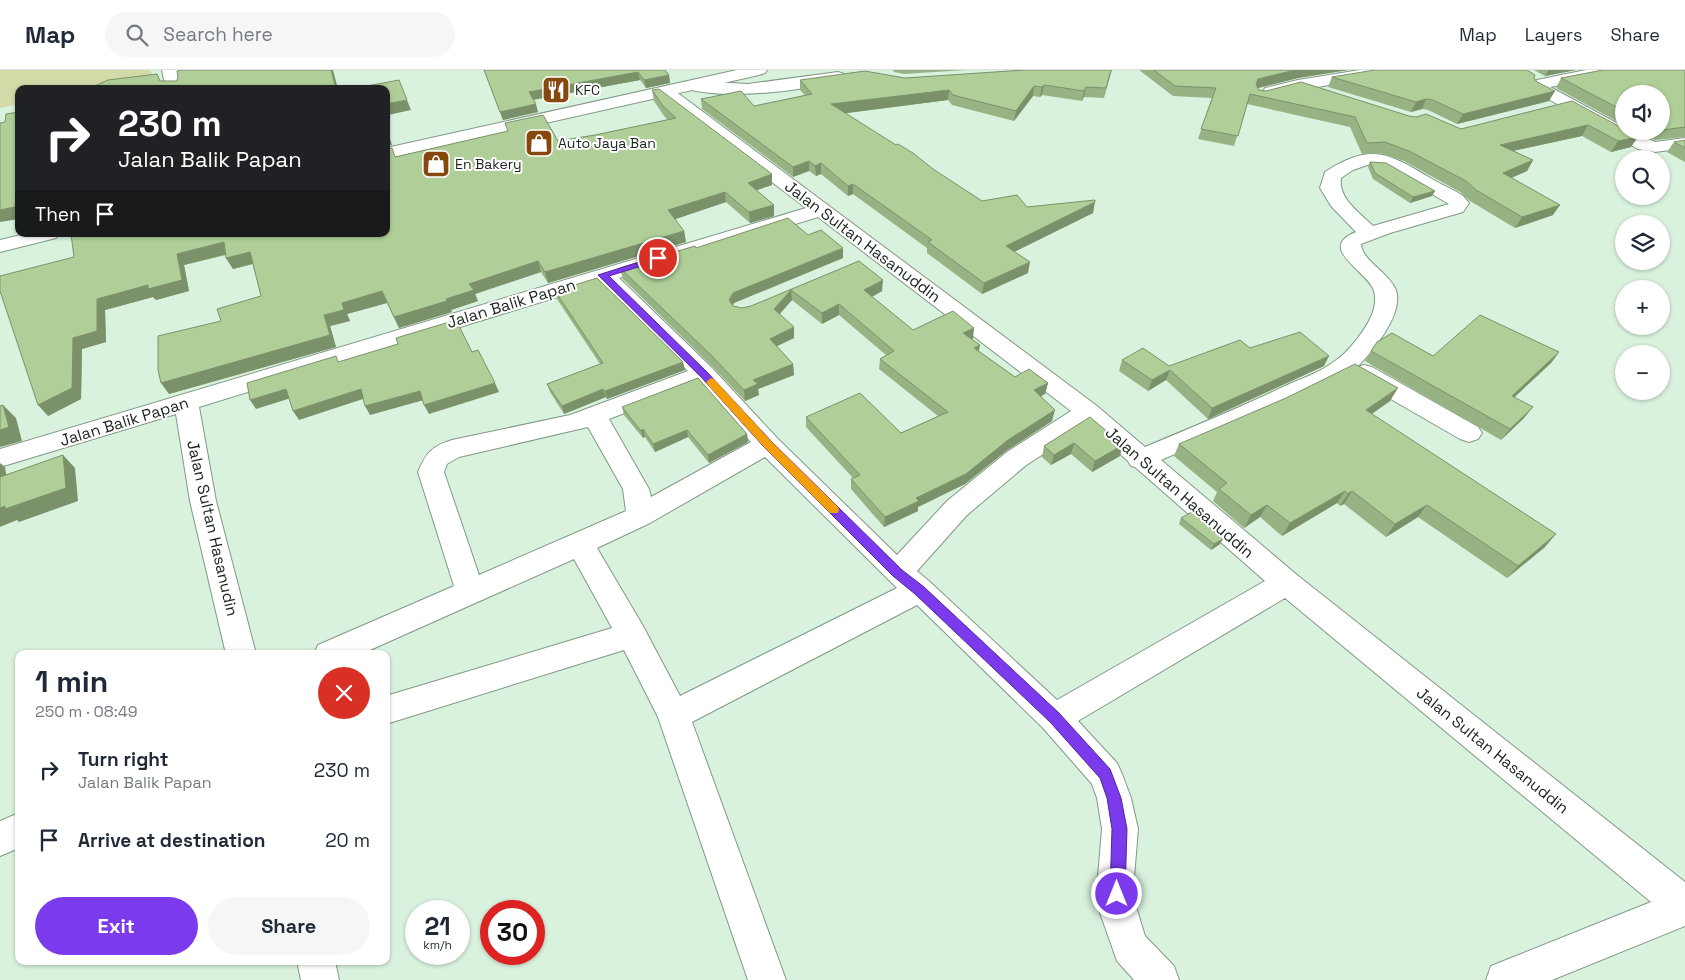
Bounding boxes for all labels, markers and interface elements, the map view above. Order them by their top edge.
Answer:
search box [105,12,455,57]
text: Map [25,19,75,50]
icon: search [123,21,151,49]
text: Search here [163,22,273,47]
text: Map [1459,23,1497,46]
text: Layers [1525,23,1582,46]
text: Share [1610,23,1660,46]
restaurant icon: KFC [541,75,571,105]
place label: KFC [575,81,600,99]
map controls [1615,85,1670,400]
button: sound [1615,85,1670,140]
text: 230 m [118,102,222,146]
icon: right [35,105,100,170]
shop icon: Auto Jaya Ban [524,128,554,158]
place label: Auto Jaya Ban [558,134,656,152]
text: Jalan Balik Papan [118,145,302,173]
shop icon: En Bakery [421,149,451,179]
button: search [1615,150,1670,205]
place label: En Bakery [455,155,522,173]
street label: Jalan Sultan Hasanuddin [780,176,945,307]
icon: arrive [91,200,119,228]
text: Then [35,202,81,227]
button: layers [1615,215,1670,270]
pin [637,237,679,279]
icon: arrive [644,244,672,272]
street label: Jalan Balik Papan [444,274,578,333]
button: + [1615,280,1670,335]
button: − [1615,345,1670,400]
street label: Jalan Balik Papan [57,392,191,451]
street label: Jalan Sultan Hasanuddin [1101,422,1258,563]
street label: Jalan Sultan Hasanudin [182,438,243,618]
text: 1 min [35,662,108,701]
button: close [318,667,370,719]
street label: Jalan Sultan Hasanuddin [1412,682,1573,818]
text: 250 m · 08:49 [35,701,138,722]
text: Turn right [78,747,168,772]
icon: right [35,756,63,784]
text: 230 m [314,758,370,783]
text: Jalan Balik Papan [78,772,212,793]
icon: arrive [35,826,63,854]
text: Arrive at destination [78,828,266,853]
text: 20 m [325,828,370,853]
position arrow [1090,867,1142,919]
button: Exit [35,897,198,955]
button: Share [208,897,370,955]
speed limit sign: 30 [480,900,545,965]
text: 21 [424,910,451,942]
text: km/h [423,937,452,953]

